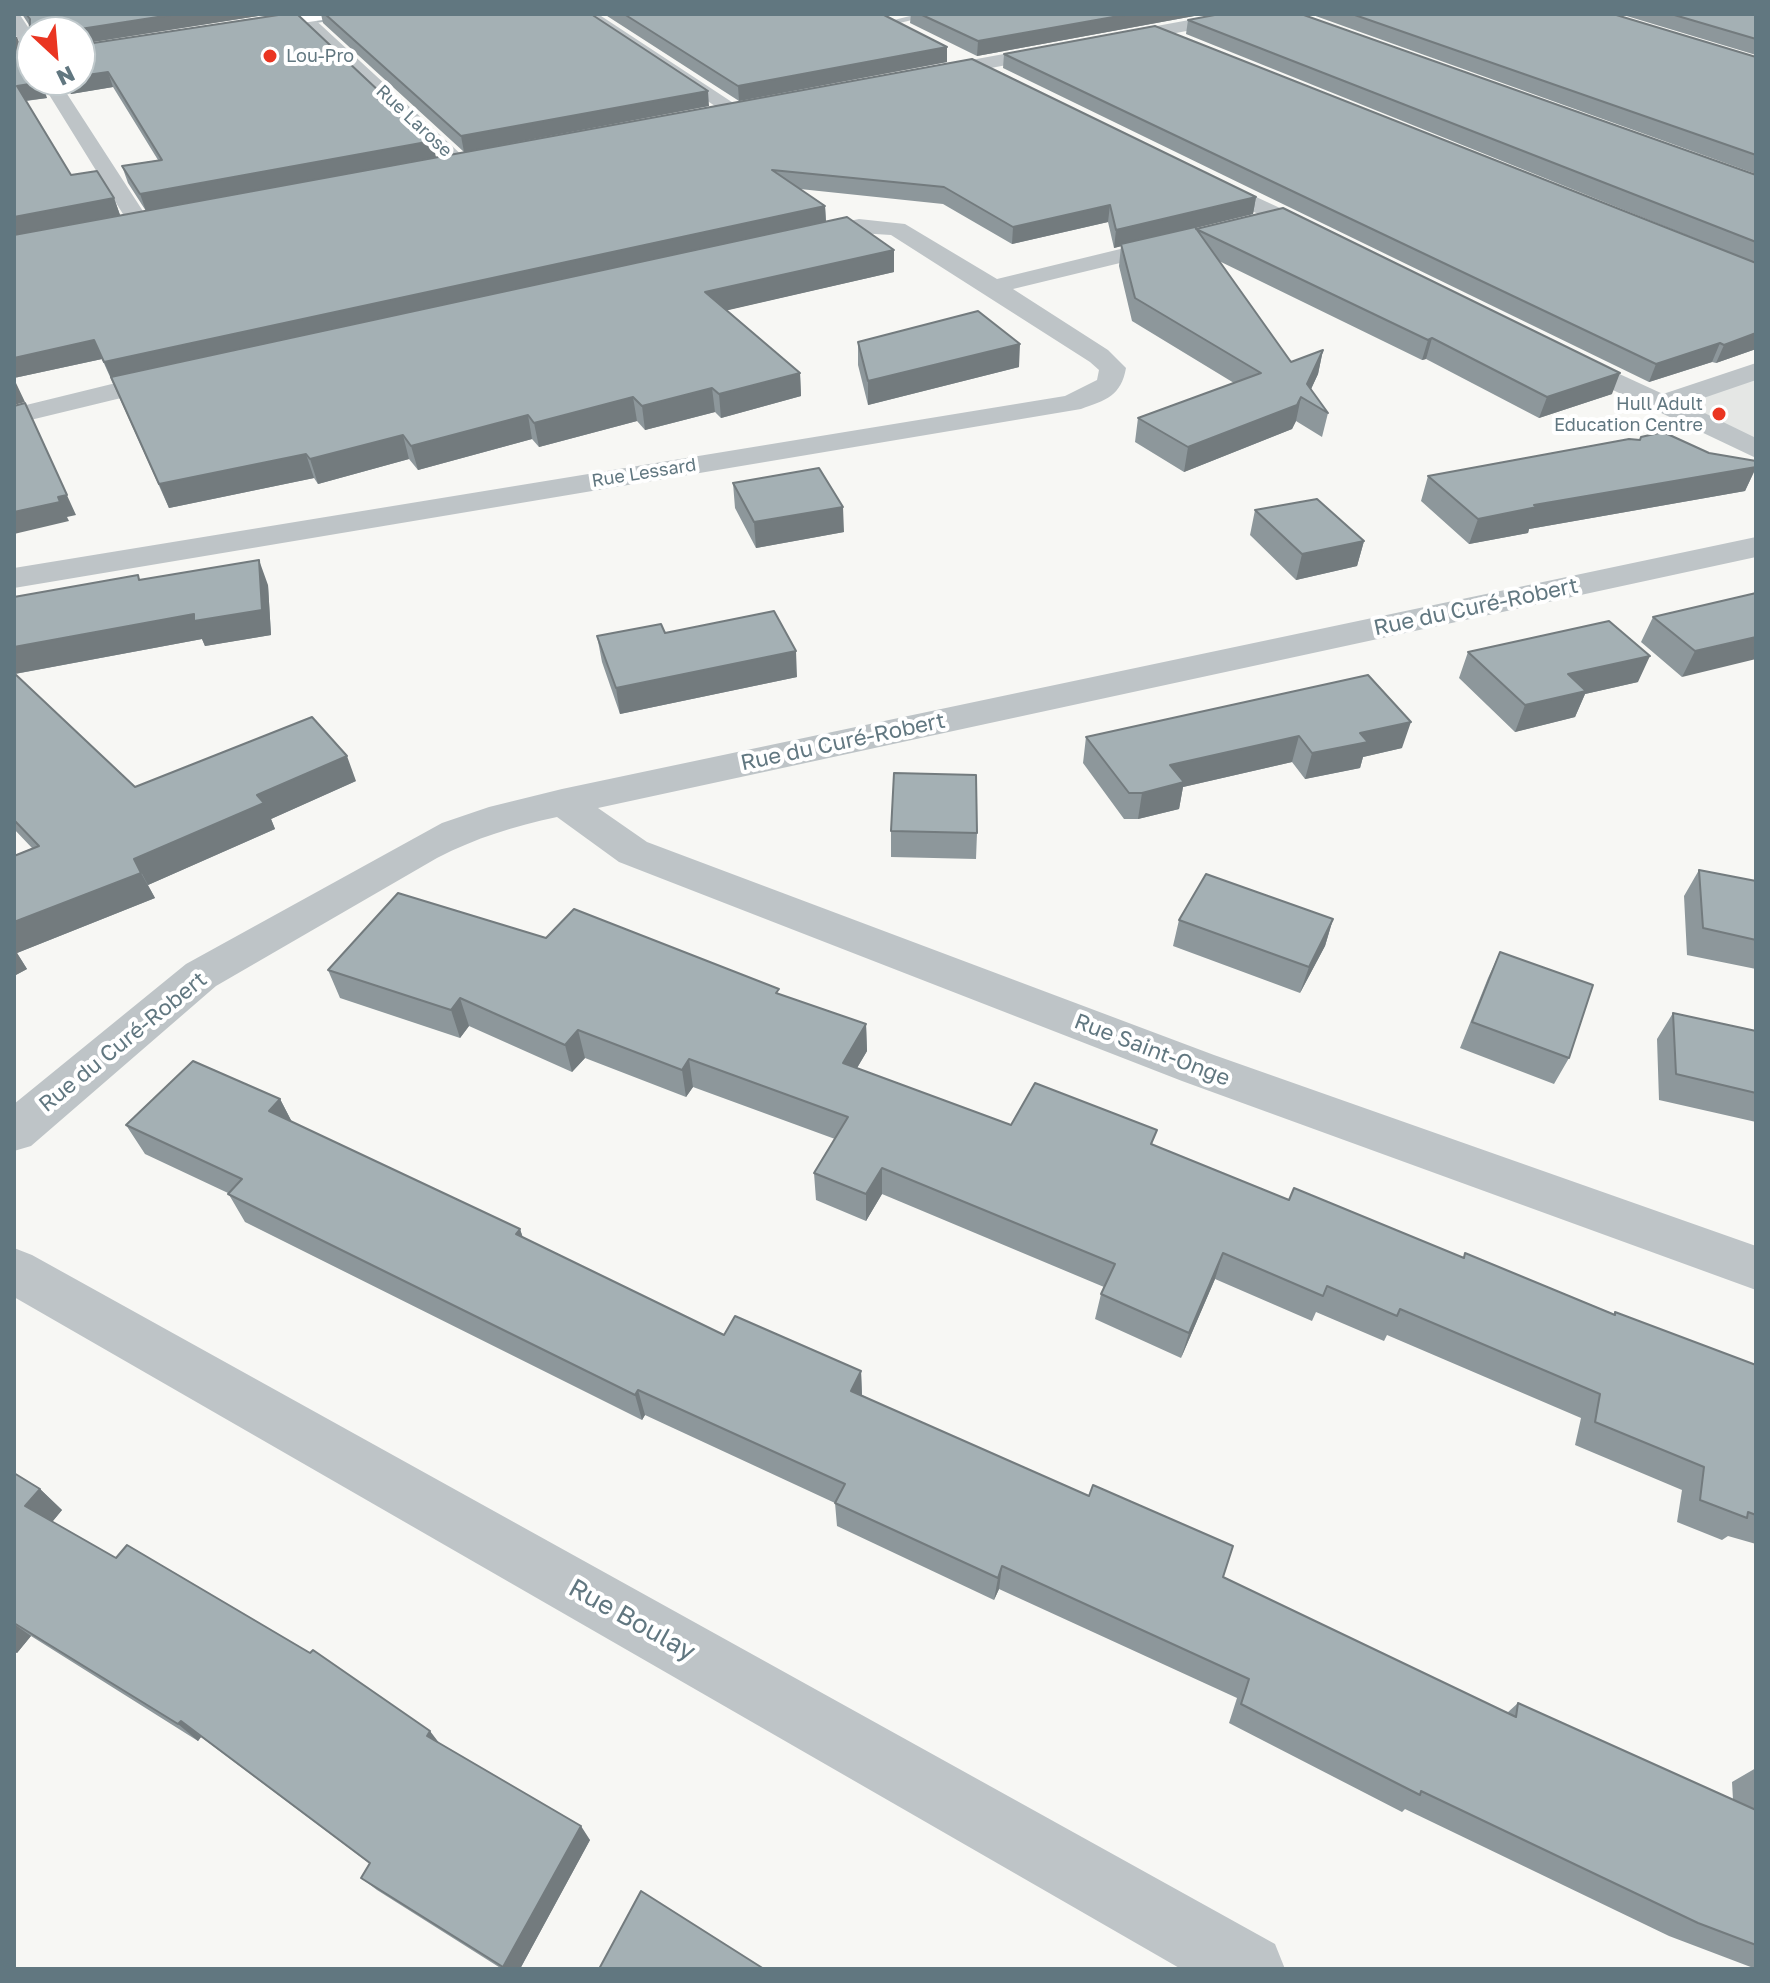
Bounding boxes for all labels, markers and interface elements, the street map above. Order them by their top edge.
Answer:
north arrow [16,16,96,96]
place label: Lou-Pro [286,45,354,67]
marker: Lou-Pro [261,47,279,65]
text: N [52,60,79,92]
street label: Rue Larose [372,80,456,162]
place label: Hull Adult Education Centre [1554,393,1703,436]
marker: Hull Adult Education Centre [1710,405,1728,423]
street label: Rue Lessard [590,454,698,492]
street label: Rue du Curé-Robert [1371,572,1581,642]
street label: Rue du Curé-Robert [738,707,948,777]
street label: Rue du Curé-Robert [34,966,212,1118]
street label: Rue Saint-Onge [1070,1008,1234,1092]
street label: Rue Boulay [563,1572,701,1668]

